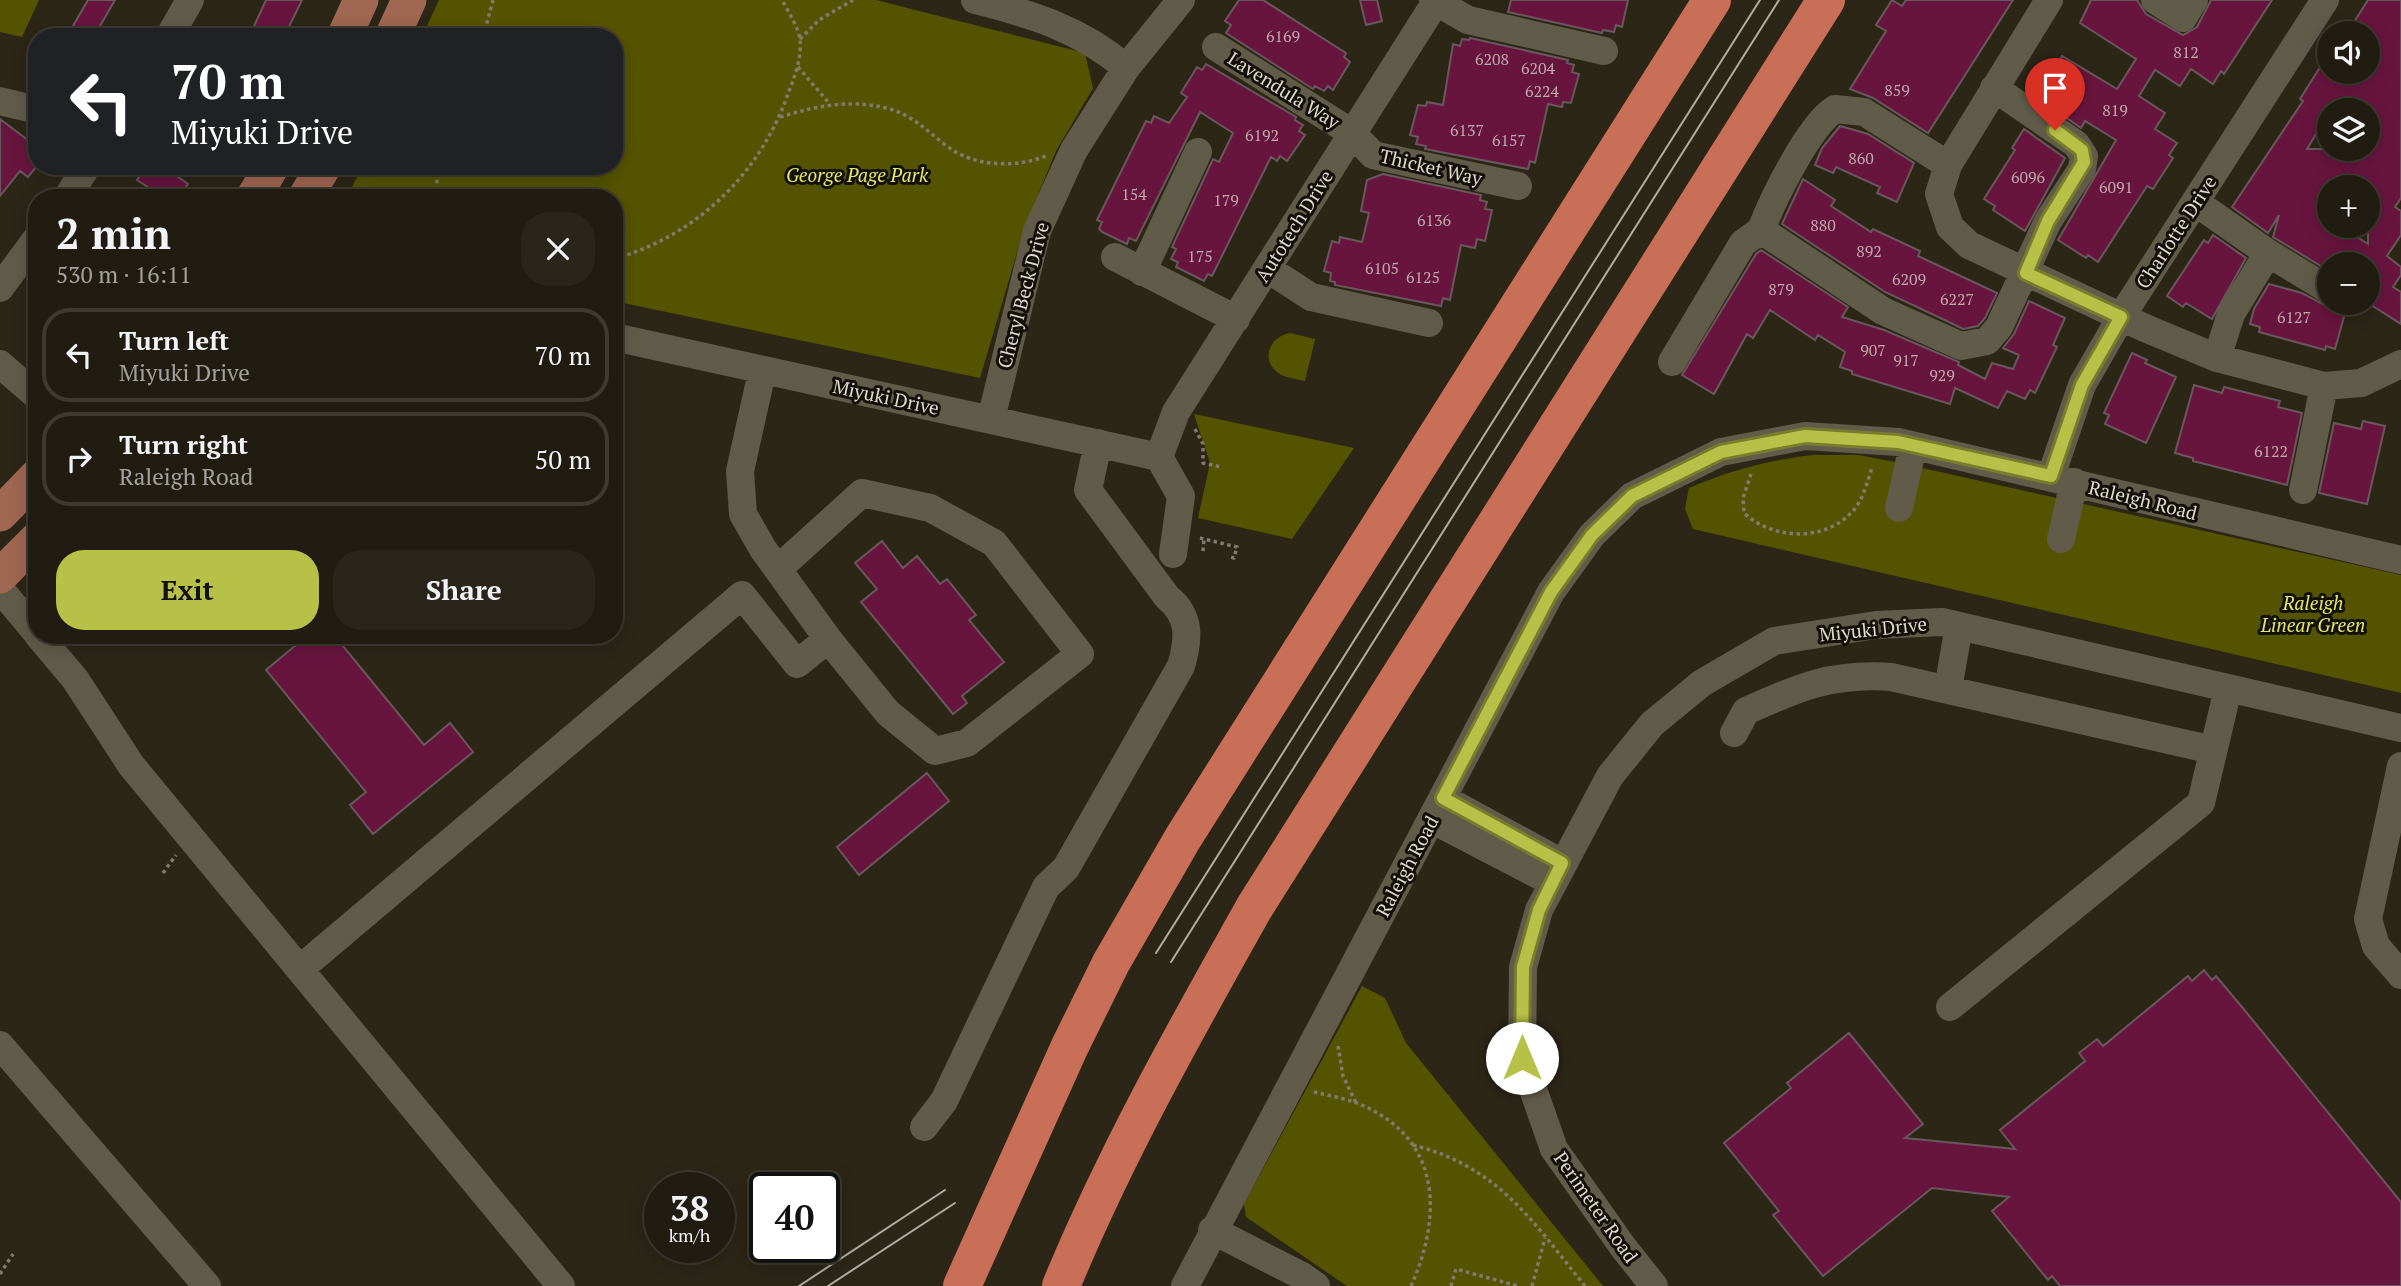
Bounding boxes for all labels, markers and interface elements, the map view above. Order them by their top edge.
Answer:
map controls [2317,21,2380,315]
button: sound [2317,21,2380,84]
house number: 6169 [1266,25,1300,47]
house number: 812 [2173,41,2199,63]
street label: Lavendula Way [1224,45,1345,134]
text: 70 m [171,48,285,113]
house number: 6208 [1475,48,1509,70]
icon: left [56,56,147,147]
house number: 6204 [1521,57,1556,79]
pin [2025,58,2085,130]
icon: arrive [2036,69,2074,107]
house number: 859 [1884,79,1910,101]
house number: 6224 [1525,80,1560,102]
button: layers [2317,98,2380,161]
house number: 819 [2102,99,2128,121]
text: Miyuki Drive [171,111,353,153]
house number: 6137 [1450,119,1484,141]
house number: 6192 [1245,124,1279,146]
house number: 6157 [1492,129,1526,151]
street label: Thicket Way [1378,143,1485,190]
house number: 860 [1848,147,1874,169]
park label: George Page Park [786,162,929,187]
street label: Autotech Drive [1249,165,1338,287]
house number: 6096 [2011,166,2046,188]
street label: Charlotte Drive [2130,170,2221,293]
button: + [2317,175,2380,238]
house number: 6091 [2099,176,2133,198]
house number: 154 [1121,183,1147,205]
house number: 179 [1213,189,1239,211]
text: 2 min [56,205,171,261]
house number: 6136 [1417,209,1452,231]
button: close [521,212,595,286]
house number: 880 [1810,214,1836,236]
street label: Cheryl Beck Drive [991,219,1054,371]
house number: 892 [1856,240,1882,262]
house number: 175 [1187,245,1213,267]
button: − [2317,252,2380,315]
house number: 6105 [1365,257,1399,279]
text: 530 m · 16:11 [56,259,191,290]
house number: 6125 [1406,266,1440,288]
house number: 6209 [1892,268,1926,290]
house number: 879 [1768,278,1794,300]
house number: 6227 [1940,288,1974,310]
house number: 6127 [2277,306,2311,328]
text: Turn left [119,323,229,357]
icon: left [60,336,98,374]
text: 70 m [535,338,591,372]
house number: 907 [1860,339,1886,361]
house number: 917 [1893,349,1919,371]
text: Miyuki Drive [119,357,250,388]
house number: 929 [1929,364,1955,386]
street label: Miyuki Drive [831,373,942,420]
text: Turn right [119,427,248,461]
icon: right [60,440,98,478]
house number: 6122 [2254,440,2288,462]
text: 50 m [535,442,591,476]
text: Raleigh Road [119,461,253,492]
street label: Raleigh Road [2086,474,2200,525]
button: Exit [56,550,319,630]
button: Share [333,550,595,630]
park label: Raleigh Linear Green [2260,590,2365,637]
street label: Miyuki Drive [1818,610,1928,647]
street label: Raleigh Road [1369,811,1444,921]
position arrow [1485,1021,1559,1095]
street label: Perimeter Road [1549,1146,1644,1268]
speed limit sign: 40 [749,1172,840,1263]
text: 38 [670,1185,709,1231]
text: km/h [669,1223,710,1247]

